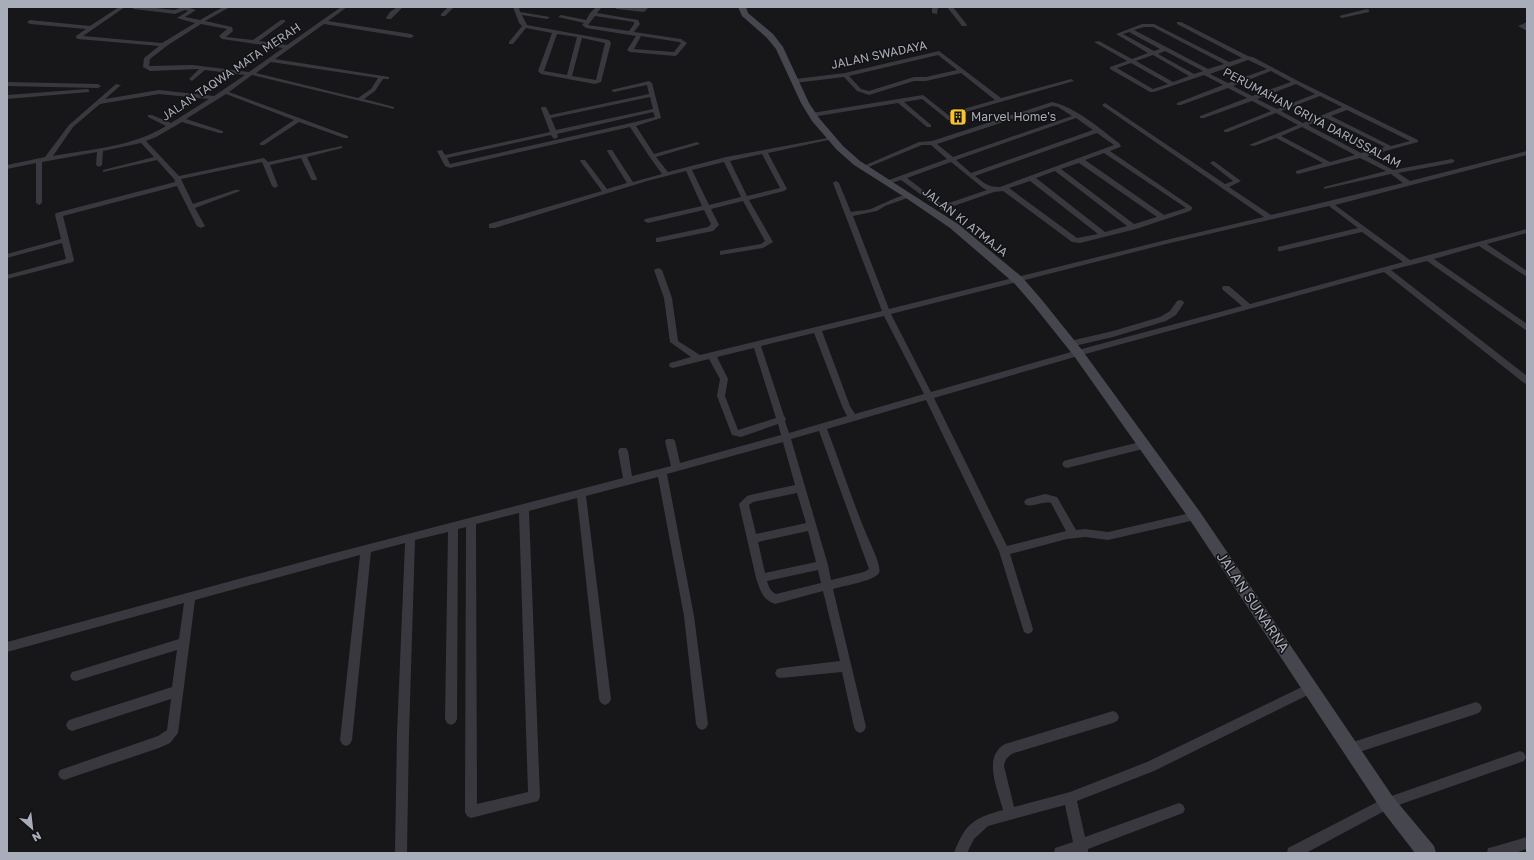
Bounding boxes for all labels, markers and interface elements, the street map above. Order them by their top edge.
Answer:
street label: JALAN TAQWA MATA MERAH [158,19,303,124]
street label: JALAN SWADAYA [830,37,928,72]
street label: PERUMAHAN GRIYA DARUSSALAM [1221,64,1404,171]
building icon: Marvel Home's [948,107,968,127]
place label: Marvel Home's [971,109,1056,124]
street label: JALAN KI ATMAJA [920,184,1011,260]
street label: JALAN SUNARNA [1214,548,1294,656]
north arrow [12,808,52,848]
text: N [30,830,44,845]

